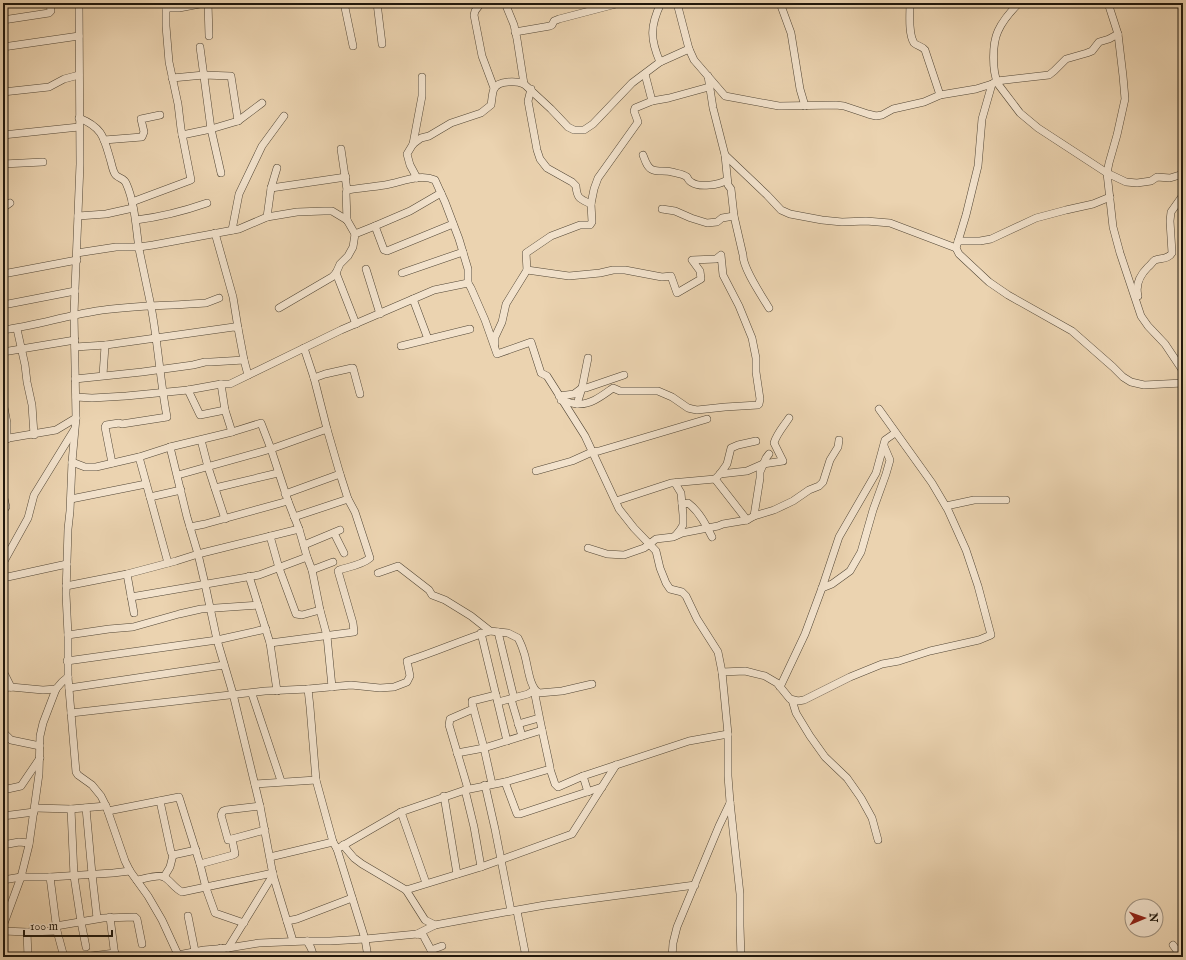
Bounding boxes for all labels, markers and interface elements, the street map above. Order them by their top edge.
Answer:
north arrow [1124,898,1164,938]
scale bar [24,912,112,938]
text: N [1146,912,1160,923]
text: 100 m [30,919,58,934]

